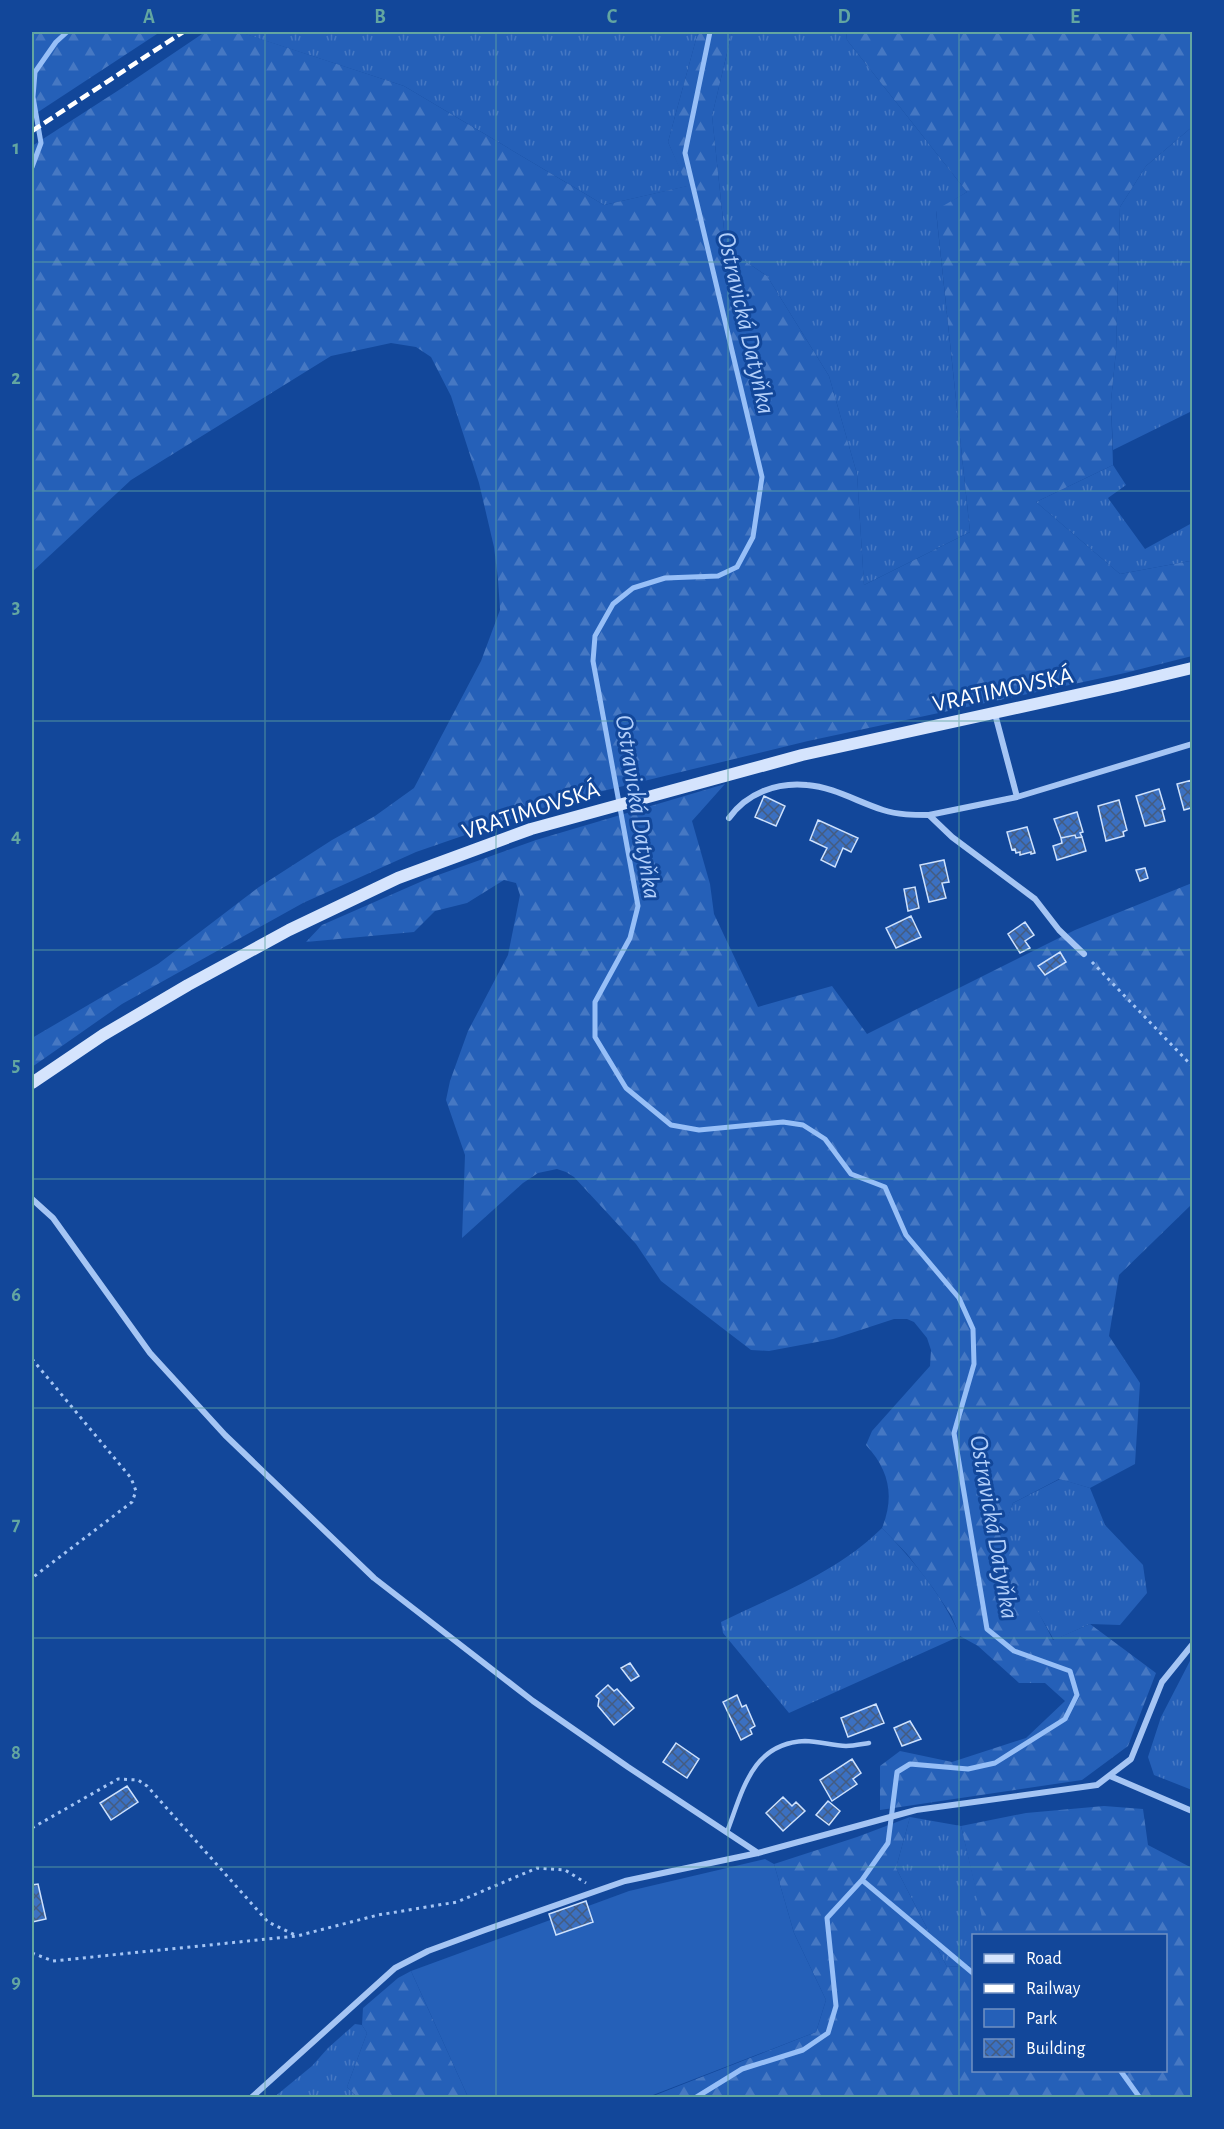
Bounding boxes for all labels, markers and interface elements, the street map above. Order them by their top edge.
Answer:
text: A [143,7,155,27]
text: B [374,7,386,27]
text: C [607,7,618,27]
text: D [837,7,851,27]
text: E [1070,7,1080,27]
text: 1 [12,138,20,158]
water label: Ostravická Datyňka [712,229,780,417]
text: 2 [11,368,21,388]
text: 3 [12,597,20,617]
street label: VRATIMOVSKÁ [930,661,1075,717]
water label: Ostravická Datyňka [611,713,665,901]
street label: VRATIMOVSKÁ [459,776,603,844]
text: 4 [11,826,21,846]
text: 5 [12,1055,20,1075]
text: 6 [11,1285,21,1305]
water label: Ostravická Datyňka [965,1433,1023,1621]
text: 7 [12,1514,21,1534]
text: 8 [11,1743,21,1763]
legend [972,1934,1167,2072]
text: Road [1026,1950,1062,1968]
text: 9 [11,1972,21,1992]
text: Railway [1026,1980,1081,1998]
text: Park [1026,2010,1058,2028]
text: Building [1026,2040,1086,2058]

